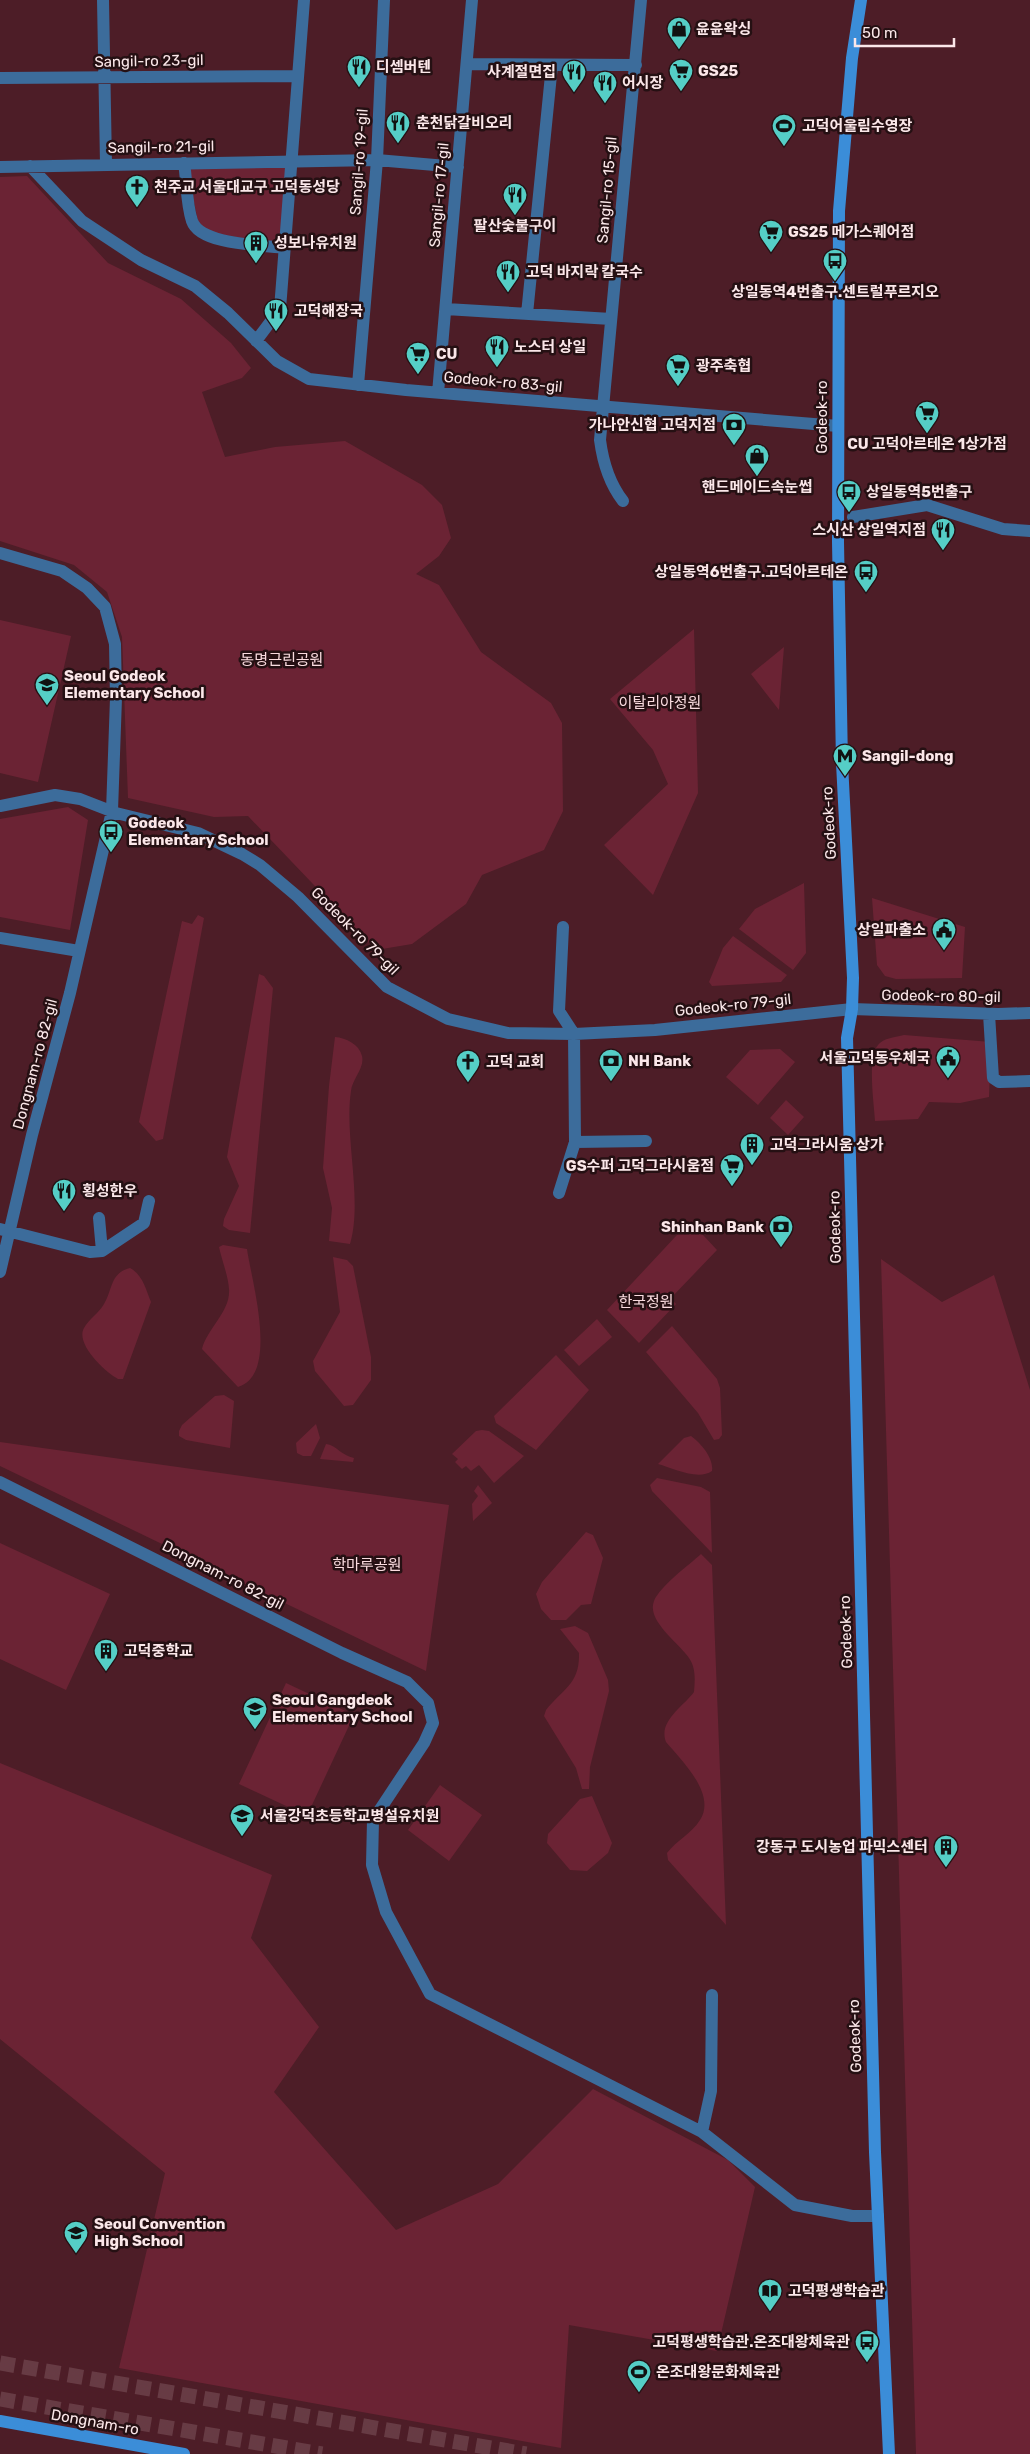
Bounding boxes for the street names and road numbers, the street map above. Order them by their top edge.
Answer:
street label: Sangil-ro 23-gil [94,51,204,71]
street label: Sangil-ro 19-gil [346,108,372,216]
street label: Sangil-ro 15-gil [593,136,621,244]
street label: Sangil-ro 21-gil [107,137,215,157]
street label: Sangil-ro 17-gil [425,142,453,248]
street label: Godeok-ro 83-gil [443,368,563,396]
street label: Godeok-ro [813,380,831,454]
street label: Godeok-ro [818,786,840,860]
street label: Godeok-ro 79-gil [307,883,403,979]
street label: Godeok-ro 80-gil [881,986,1001,1006]
street label: Godeok-ro 79-gil [674,990,792,1020]
street label: Dongnam-ro 82-gil [9,997,61,1131]
street label: Godeok-ro [825,1190,845,1264]
street label: Dongnam-ro 82-gil [159,1536,287,1614]
street label: Godeok-ro [836,1595,856,1669]
street label: Godeok-ro [845,1999,865,2073]
street label: Dongnam-ro [50,2405,140,2439]

